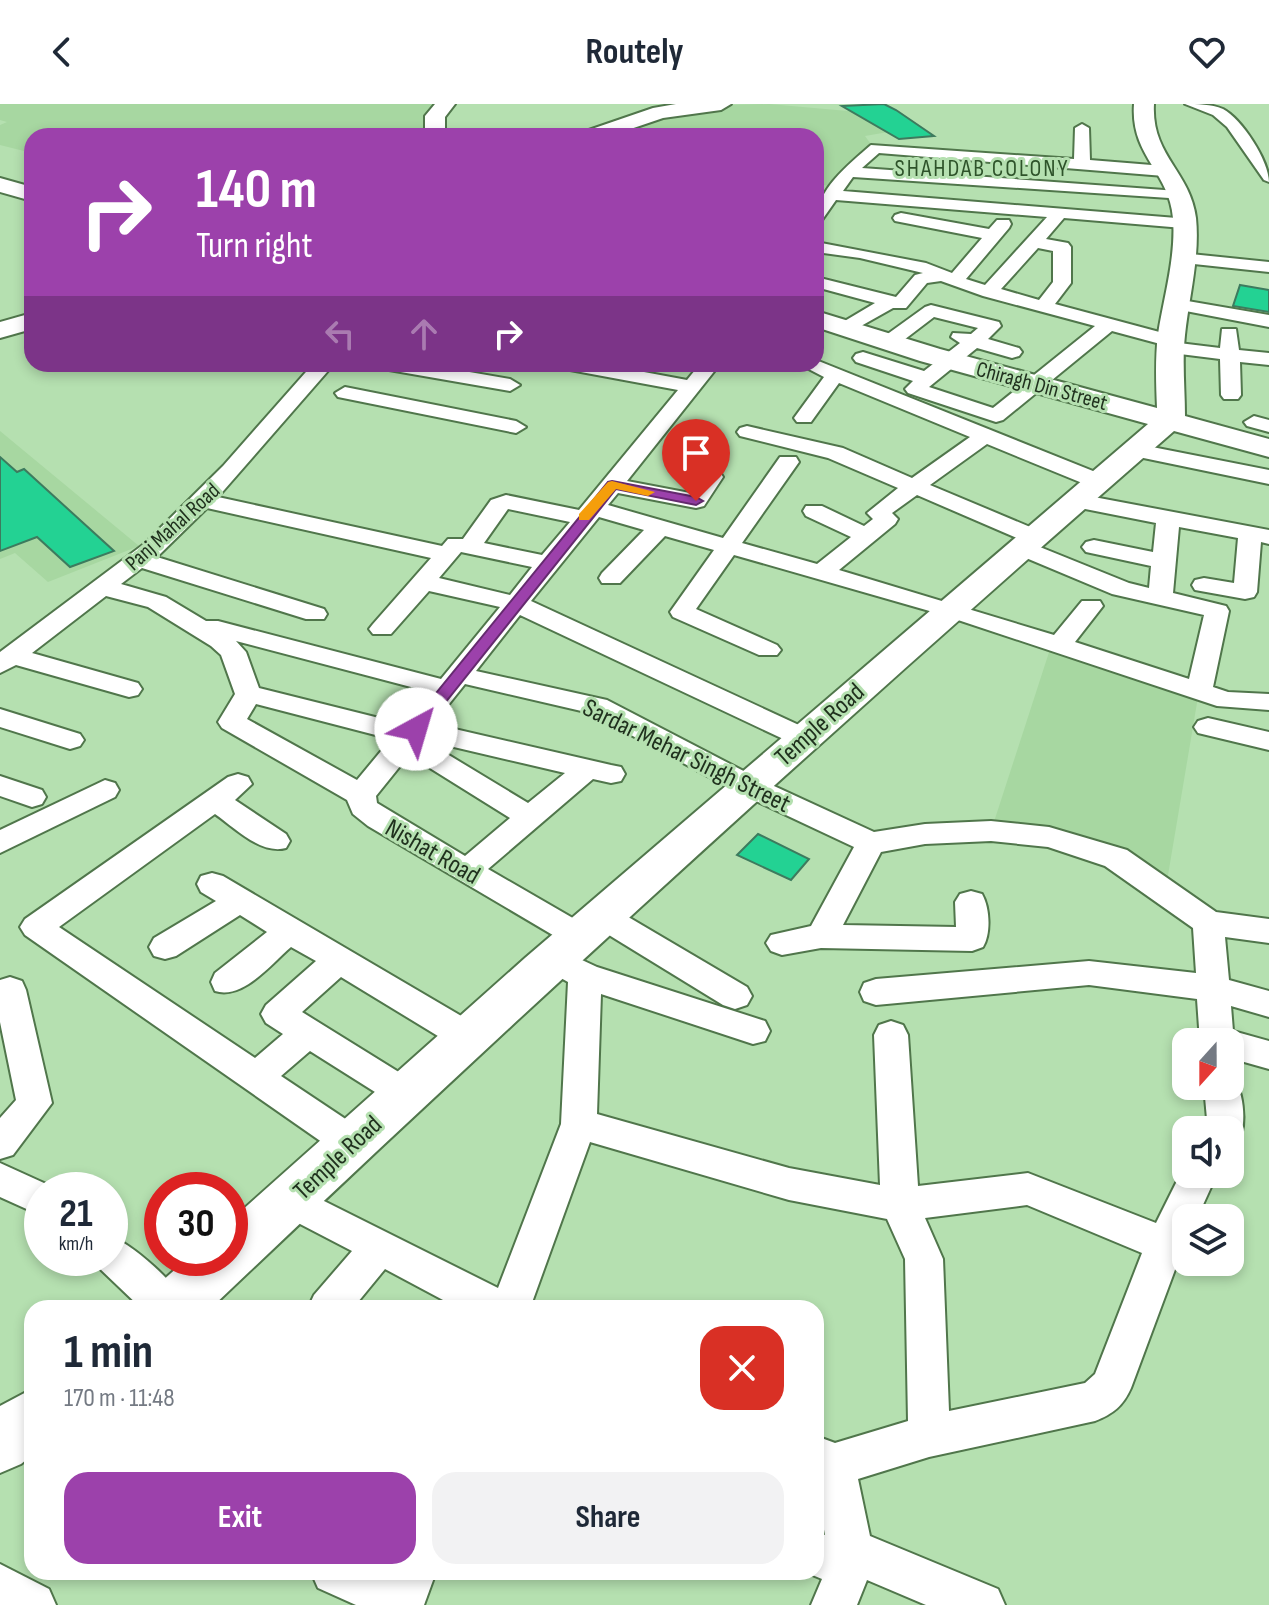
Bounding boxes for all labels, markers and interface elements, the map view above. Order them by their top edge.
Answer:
icon: back [40,30,84,74]
icon: heart [1185,30,1229,74]
text: Routely [585,31,684,74]
district label: SHAHDAB COLONY [894,154,1070,183]
text: 140 m [196,157,317,224]
icon: right [64,160,168,264]
text: Turn right [196,225,313,268]
icon: left [318,312,362,356]
icon: ahead [402,312,446,356]
icon: right [486,312,530,356]
street label: Chiragh Din Street [973,356,1110,417]
pin [662,419,730,501]
icon: arrive [674,431,718,475]
street label: Panj Mahal Road [120,478,226,577]
street label: Temple Road [769,677,871,773]
position arrow [374,687,458,771]
street label: Sardar Mehar Singh Street [578,693,795,820]
street label: Nishat Road [379,813,485,892]
north arrow [1172,1028,1244,1100]
map controls [1172,1028,1244,1276]
street label: Temple Road [287,1109,389,1207]
button: sound [1172,1116,1244,1188]
speed limit sign: 30 [144,1172,248,1276]
text: 21 [59,1190,93,1238]
button: layers [1172,1204,1244,1276]
text: km/h [59,1232,93,1256]
text: 1 min [64,1324,153,1381]
button: close [700,1326,784,1410]
text: 170 m · 11:48 [64,1383,175,1414]
button: Exit [64,1472,416,1564]
button: Share [432,1472,784,1564]

